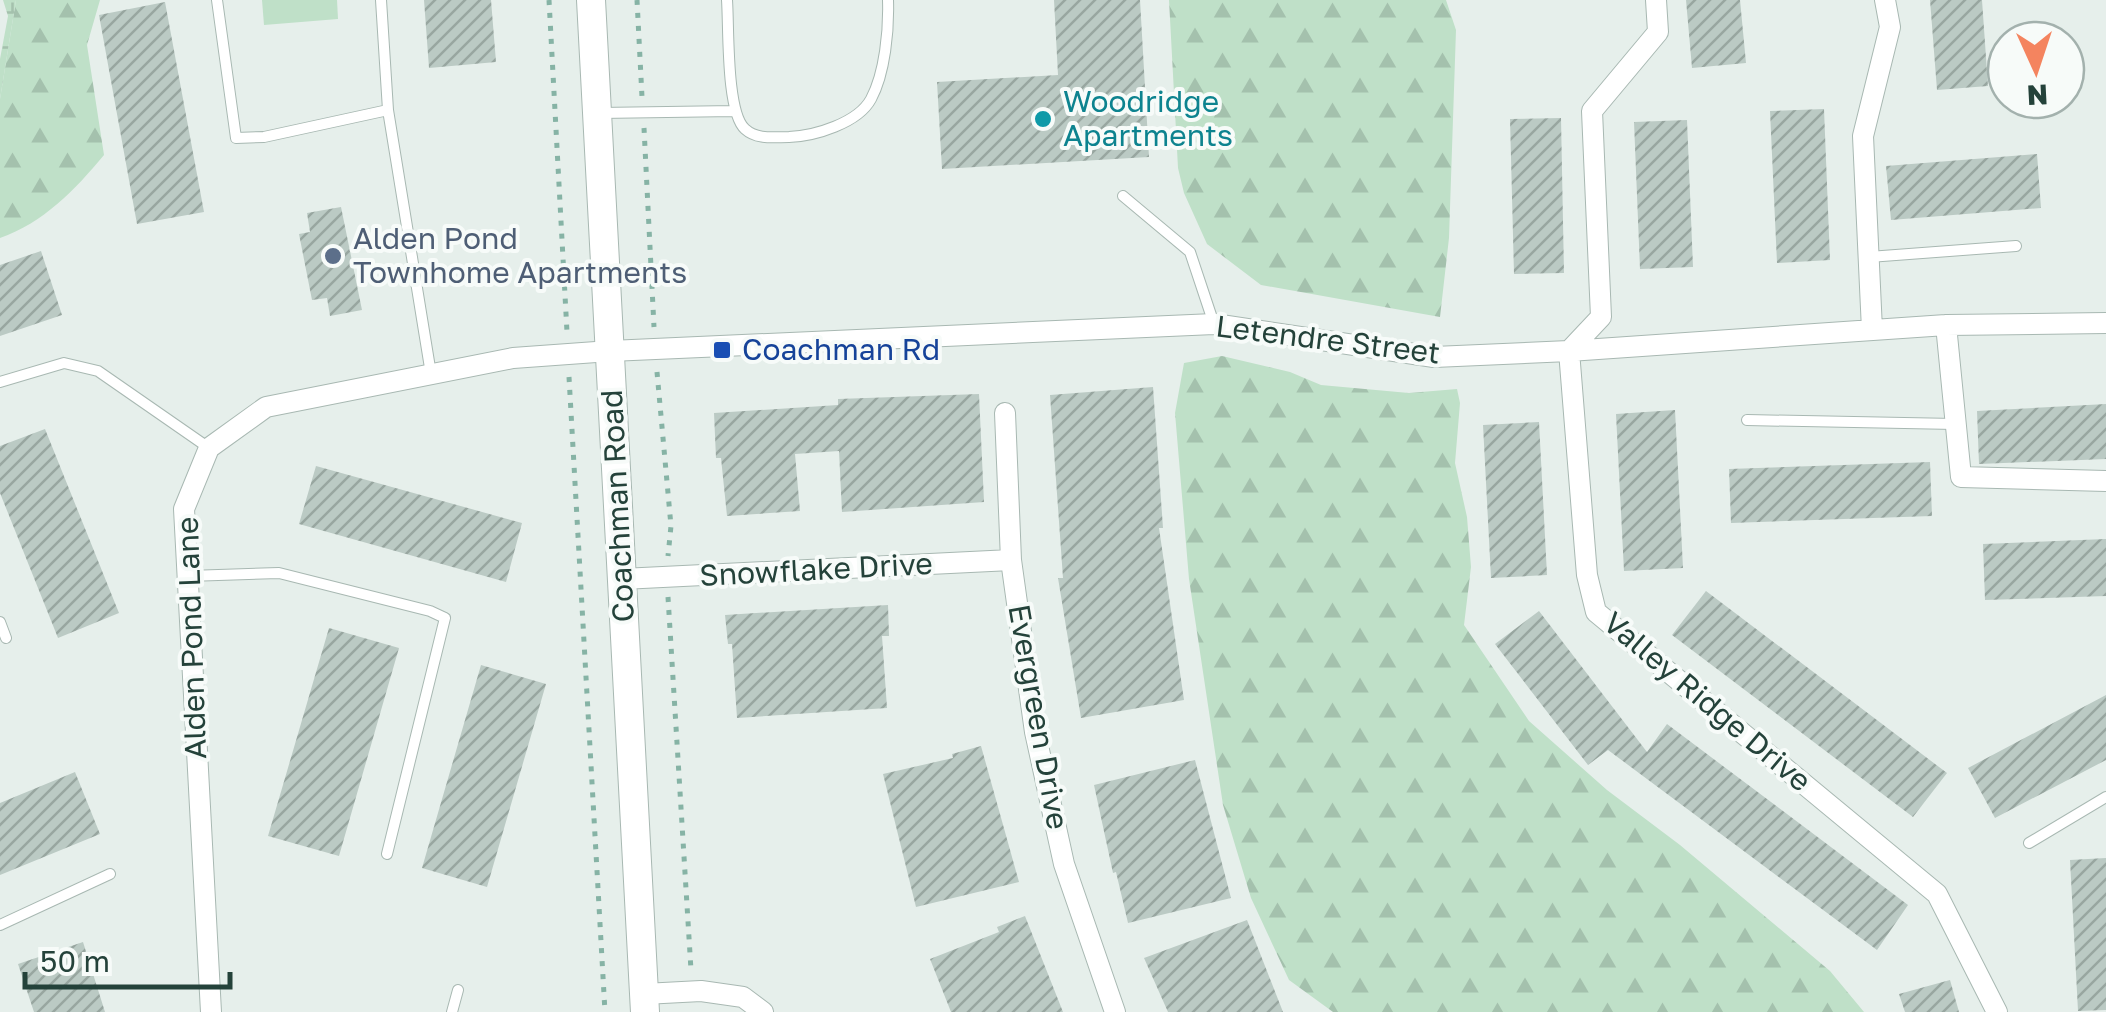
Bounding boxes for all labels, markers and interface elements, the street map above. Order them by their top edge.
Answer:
north arrow [1986,20,2086,120]
text: N [2026,78,2049,112]
place label: Woodridge Apartments [1063,83,1233,153]
marker: Woodridge Apartments [1032,108,1054,130]
place label: Alden Pond Townhome Apartments [353,220,687,290]
marker: Alden Pond Townhome Apartments [322,245,344,267]
street label: Letendre Street [1214,307,1442,371]
place label: Coachman Rd [742,331,940,367]
marker: Coachman Rd [711,339,733,361]
street label: Coachman Road [593,389,641,623]
street label: Alden Pond Lane [169,516,213,760]
street label: Snowflake Drive [698,545,933,593]
street label: Evergreen Drive [1001,601,1077,832]
street label: Valley Ridge Drive [1597,604,1819,799]
scale bar [25,927,230,989]
text: 50 m [40,943,110,979]

